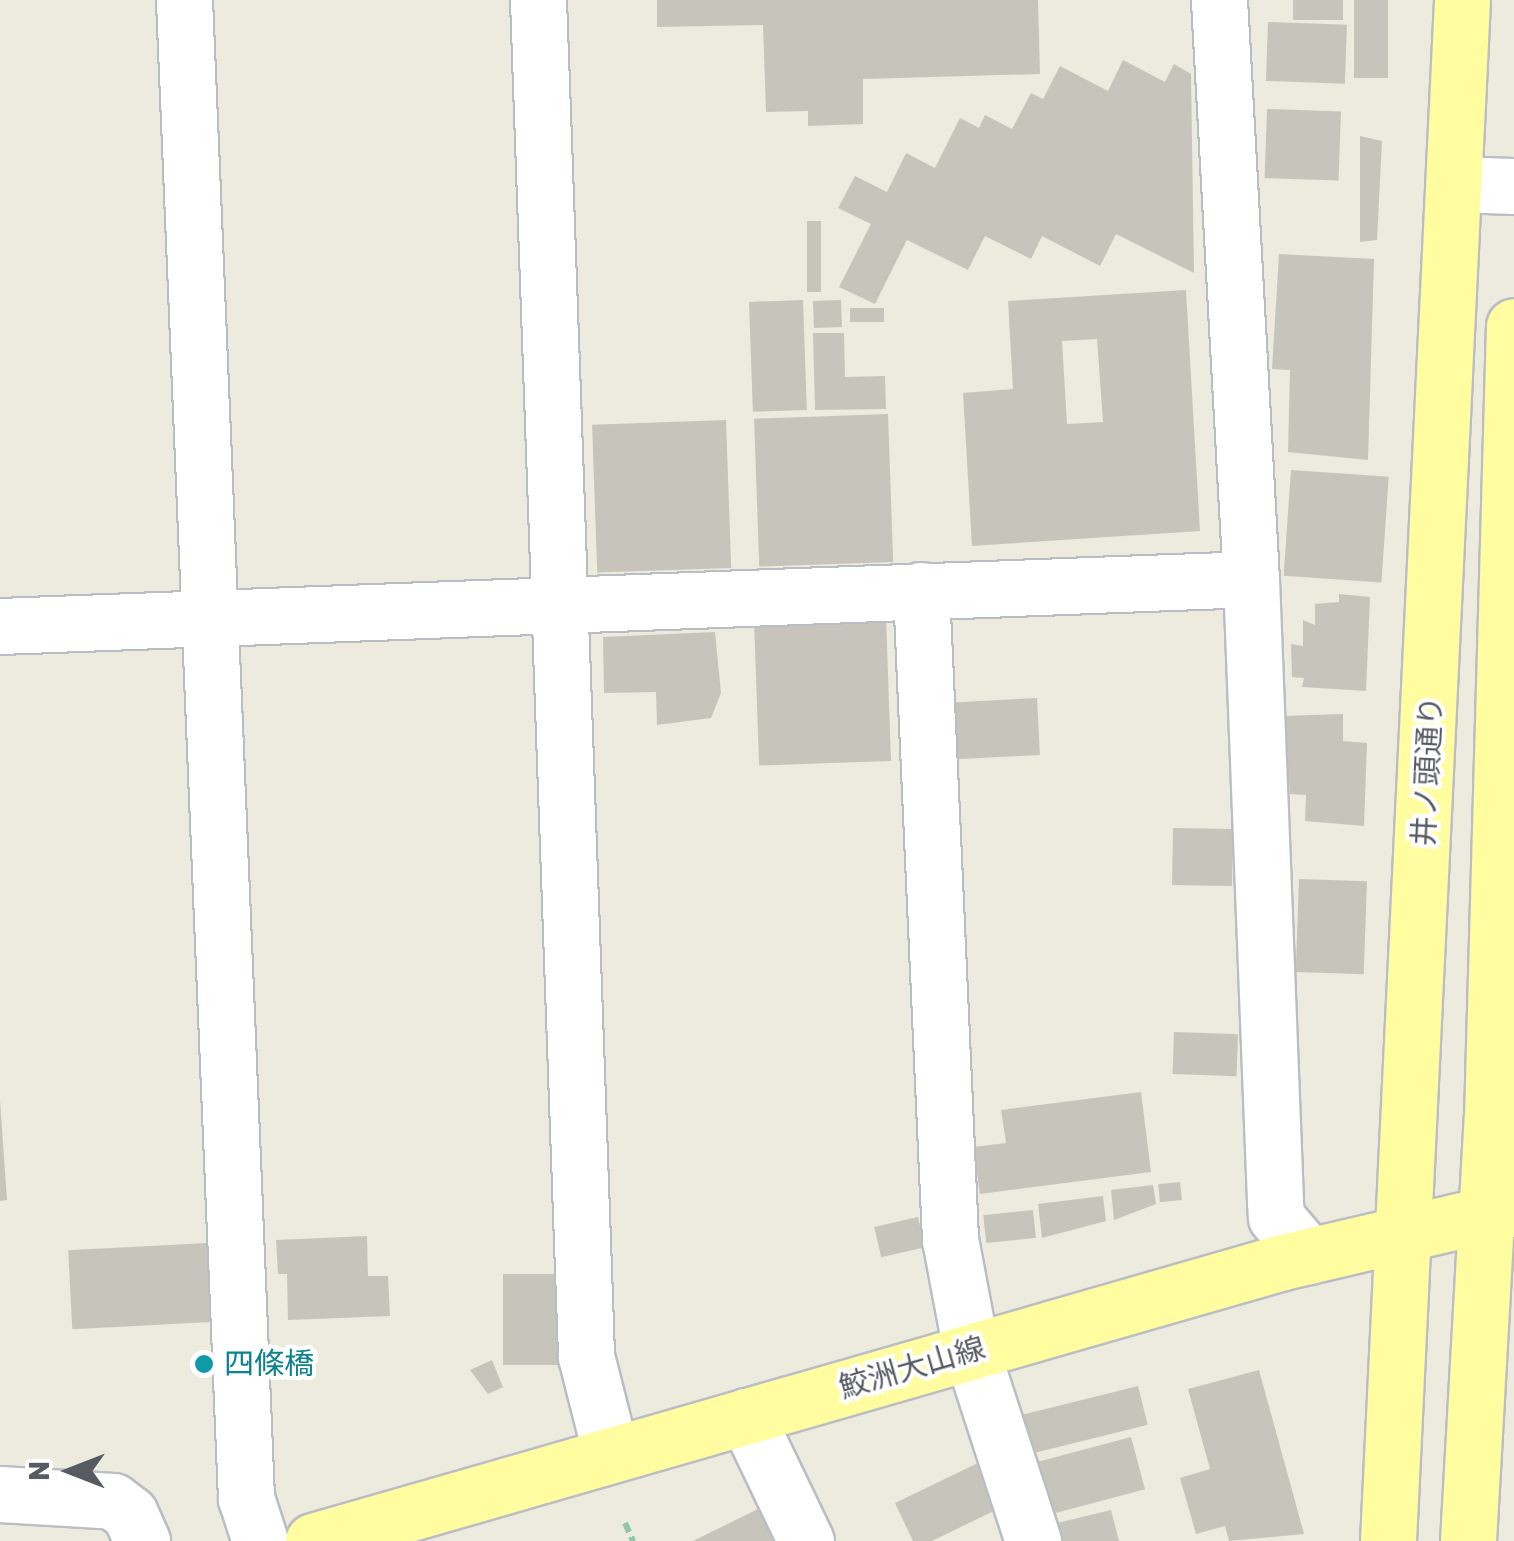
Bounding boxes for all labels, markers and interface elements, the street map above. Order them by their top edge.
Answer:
street label: 井ノ頭通り [1406,695,1450,847]
street label: 鮫洲大山線 [835,1330,989,1406]
place label: 四條橋 [224,1346,314,1382]
marker: 四條橋 [193,1353,215,1375]
north arrow [20,1421,120,1521]
text: N [23,1461,56,1481]

